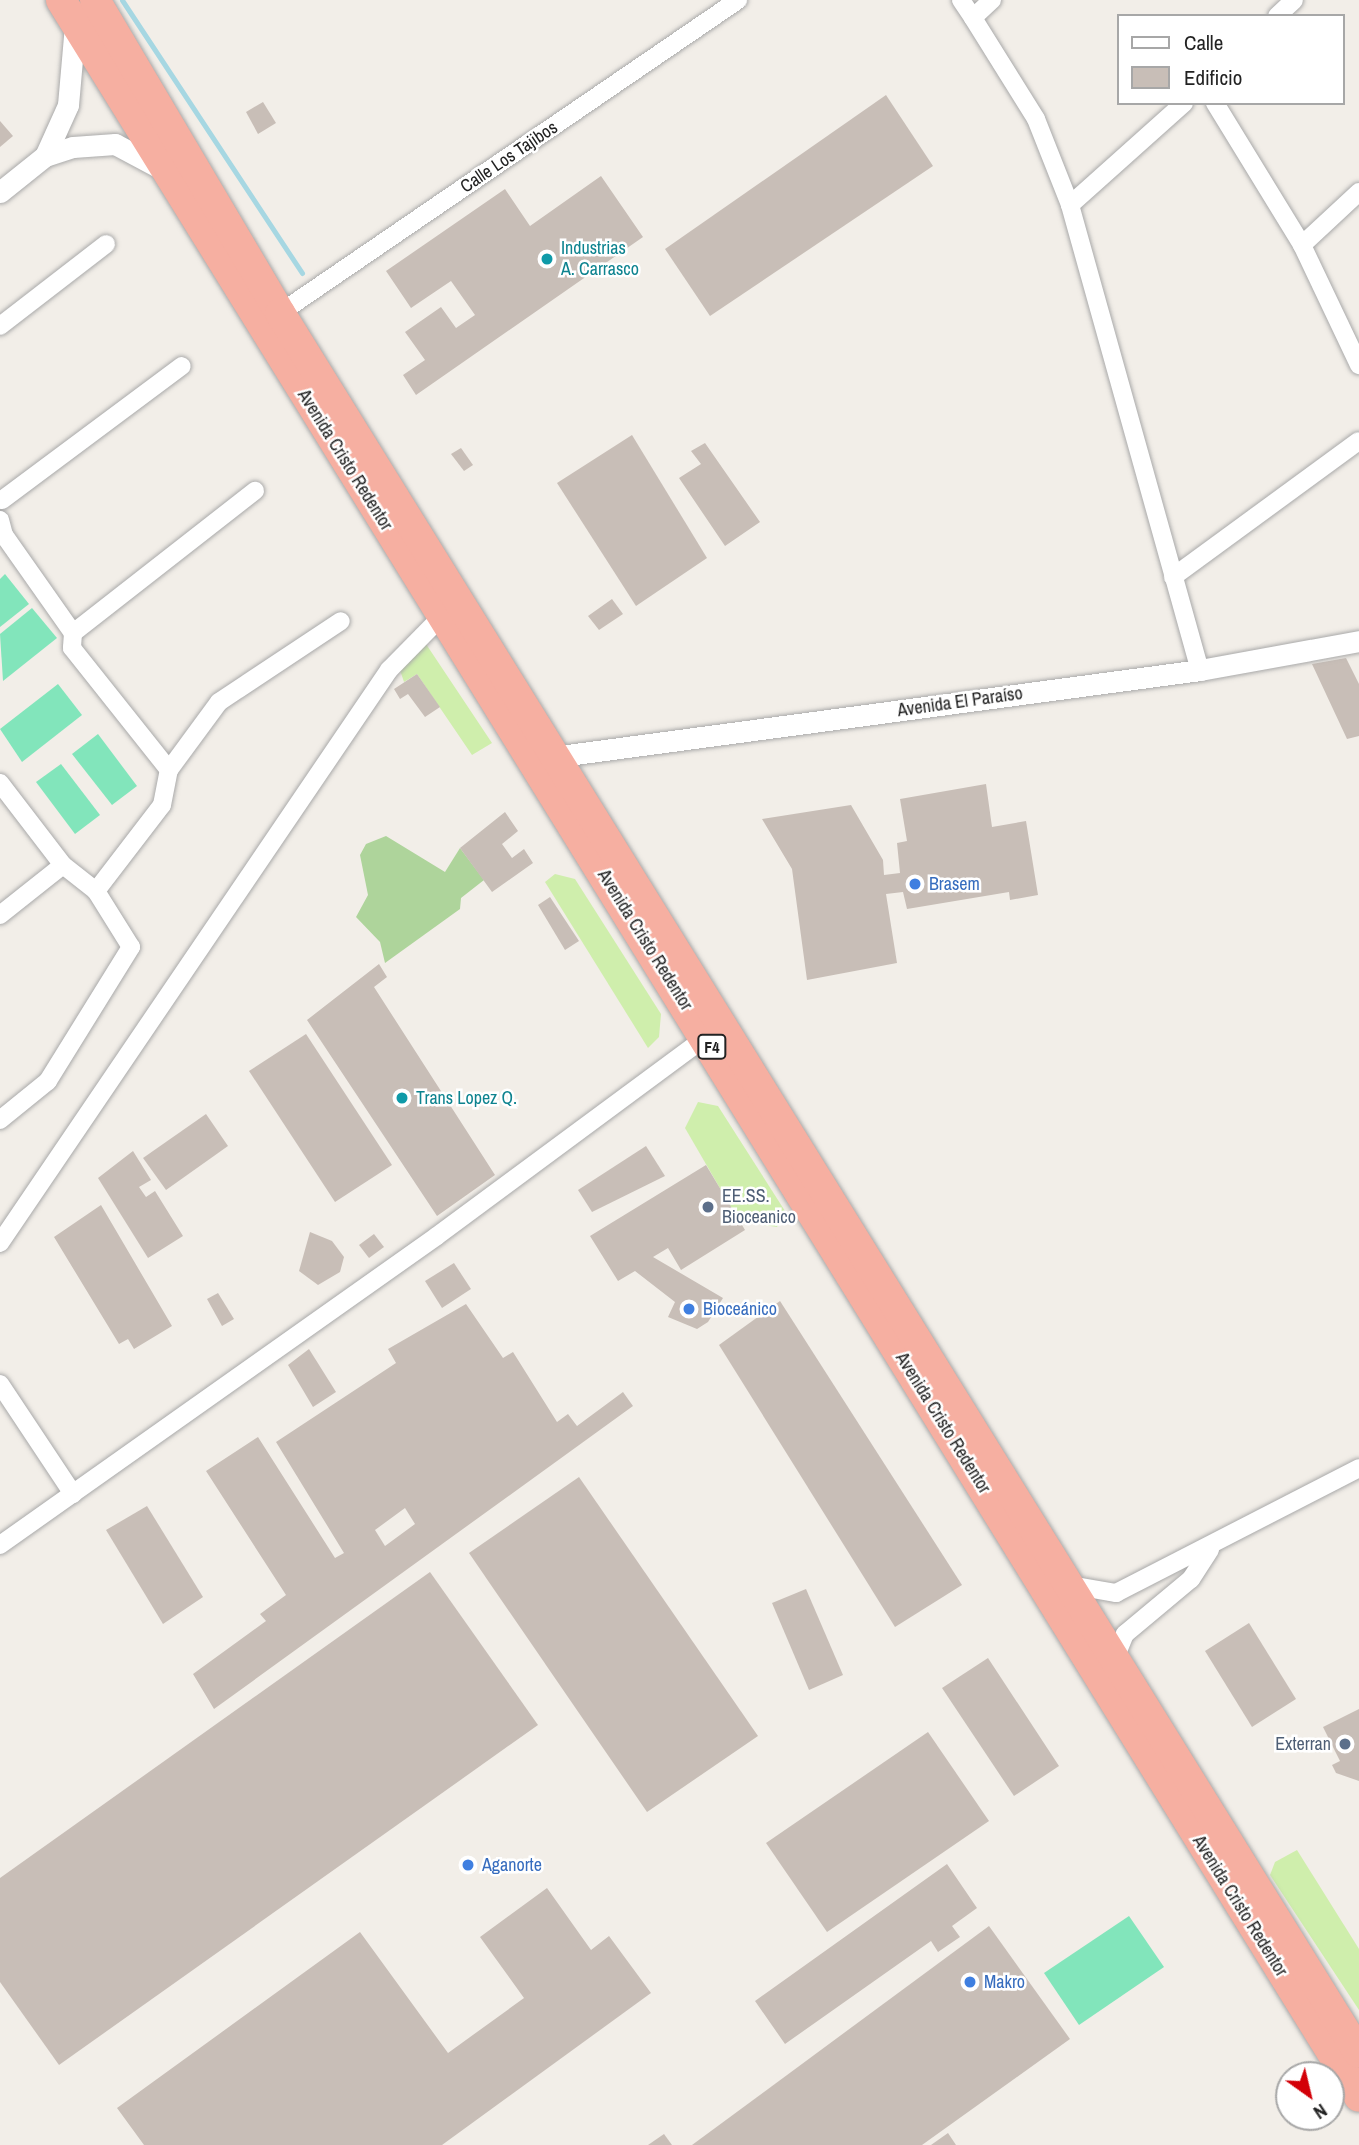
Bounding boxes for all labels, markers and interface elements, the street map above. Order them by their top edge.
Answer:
legend [1118,14,1345,105]
text: Calle [1184,28,1223,57]
text: Edificio [1184,63,1242,92]
street label: Calle Los Tajibos [456,117,562,197]
place label: Industrias A. Carrasco [561,238,639,280]
marker: Industrias A. Carrasco [539,251,555,267]
street label: Avenida Cristo Redentor [293,386,397,534]
street label: Avenida El Paraíso [896,683,1024,721]
street label: Avenida Cristo Redentor [593,866,697,1014]
place label: Brasem [929,873,980,895]
marker: Brasem [907,876,923,892]
road number: F4 [696,1035,728,1060]
place label: Trans Lopez Q. [416,1087,517,1109]
marker: Trans Lopez Q. [394,1090,410,1106]
place label: EE.SS. Bioceanico [722,1186,796,1228]
marker: EE.SS. Bioceanico [700,1199,716,1215]
place label: Bioceánico [703,1298,777,1320]
marker: Bioceánico [681,1301,697,1317]
street label: Avenida Cristo Redentor [891,1349,995,1497]
place label: Exterran [1275,1733,1331,1755]
marker: Exterran [1337,1736,1353,1752]
street label: Avenida Cristo Redentor [1188,1832,1292,1980]
place label: Aganorte [482,1854,542,1876]
marker: Aganorte [460,1857,476,1873]
place label: Makro [984,1971,1025,1993]
marker: Makro [962,1974,978,1990]
north arrow [1275,2061,1345,2131]
text: N [1309,2098,1333,2126]

